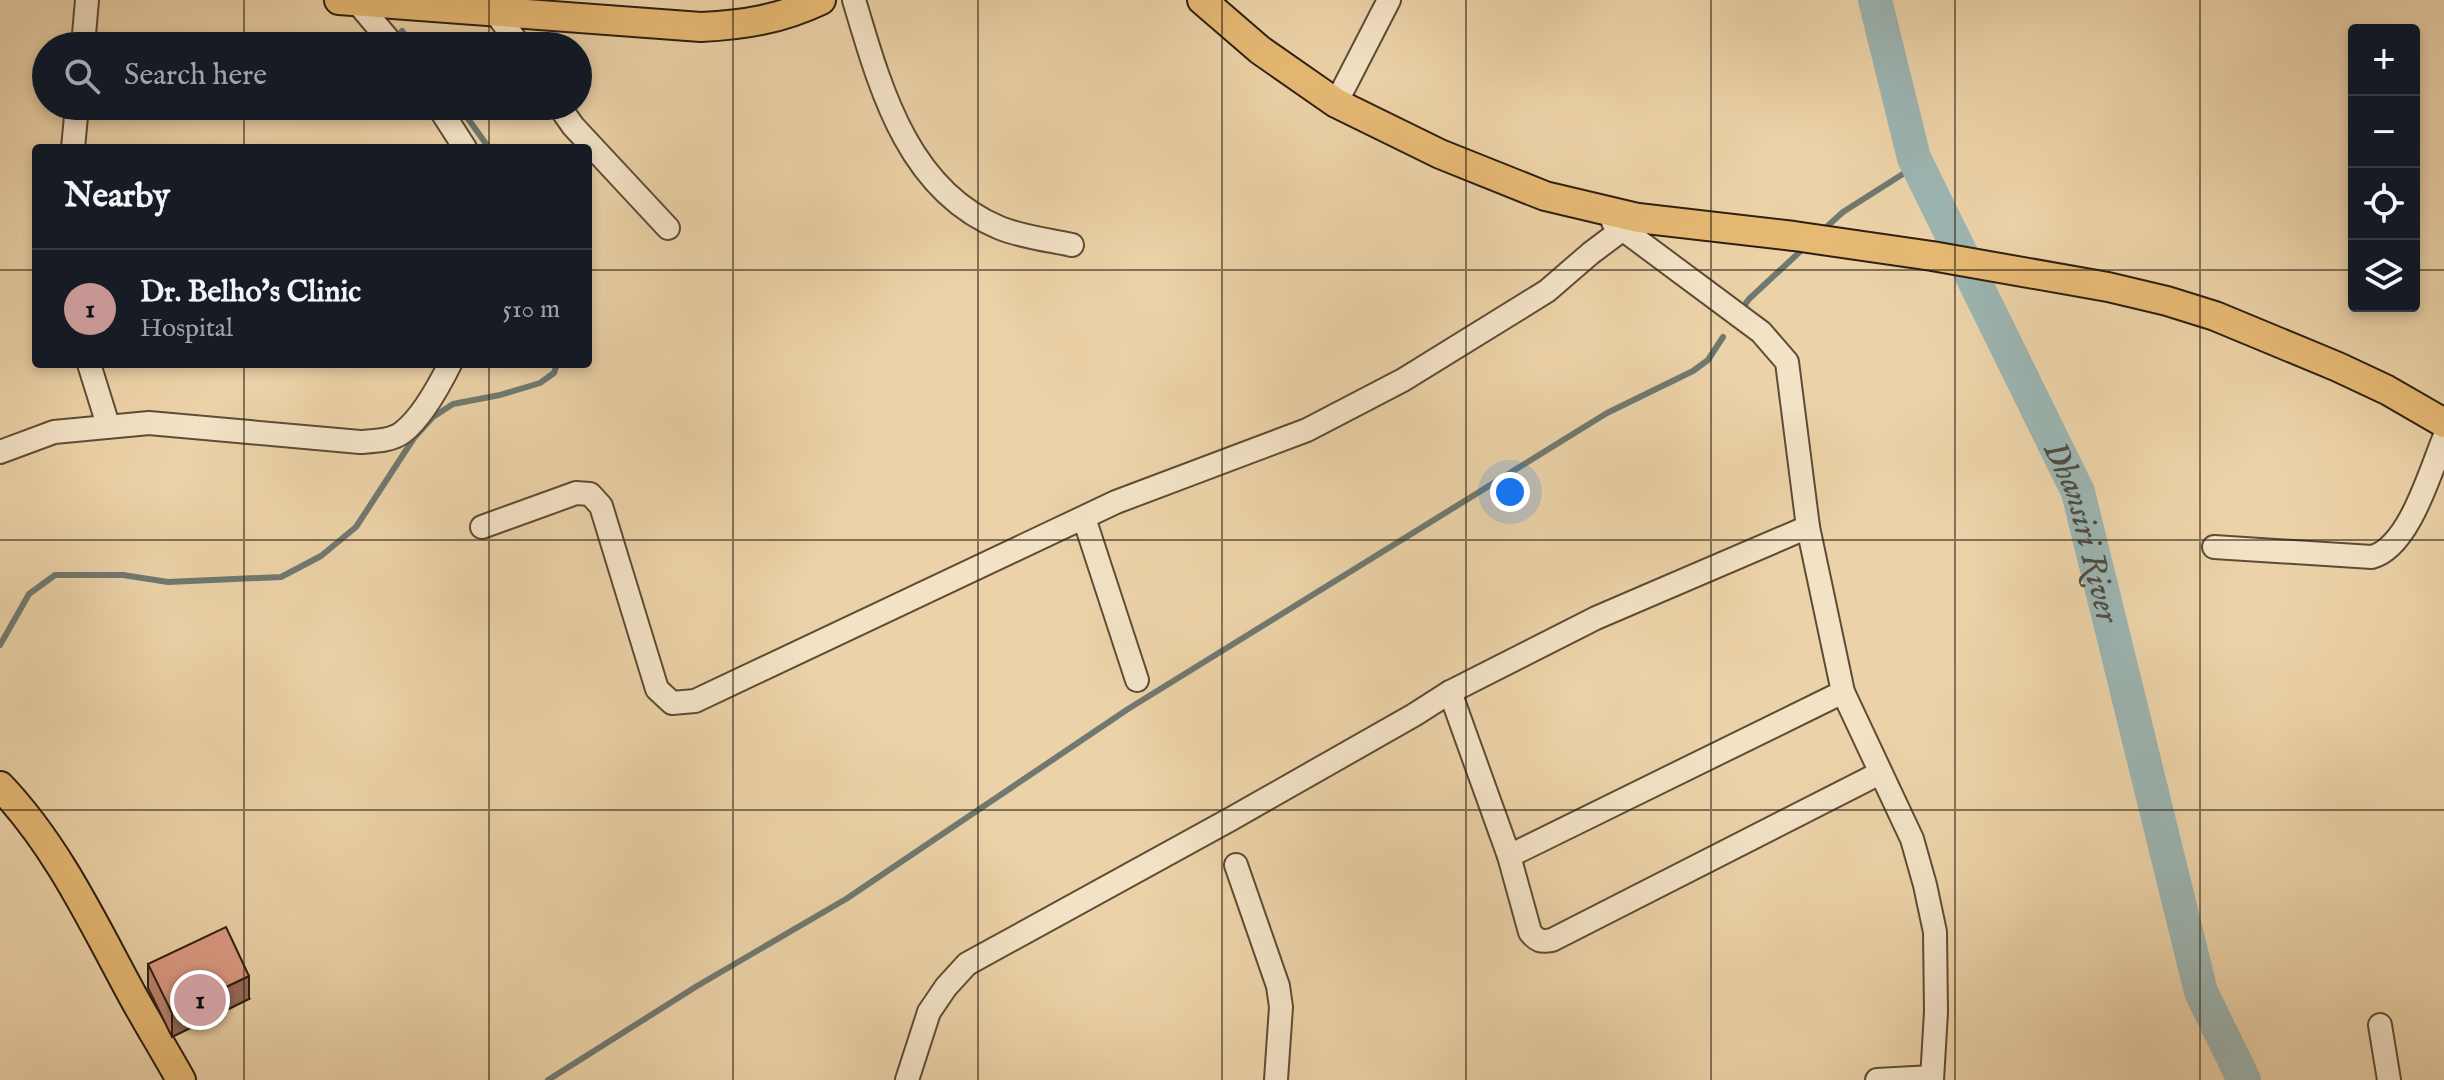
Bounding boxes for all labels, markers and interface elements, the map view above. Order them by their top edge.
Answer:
map controls [2348,24,2420,312]
button: + [2348,24,2420,96]
search box [32,32,592,120]
icon: search [60,54,104,98]
text: Search here [124,57,267,95]
button: − [2348,96,2420,168]
button: locate [2348,168,2420,240]
text: Nearby [64,175,170,218]
button: layers [2348,240,2420,312]
text: Dr. Belho's Clinic [140,274,361,312]
text: 1 [85,293,95,326]
text: 510 m [502,293,560,326]
text: Hospital [140,312,233,345]
water label: Dhansiri River [2032,434,2129,629]
your location [1490,472,1530,512]
pin: 1 [174,970,226,1030]

